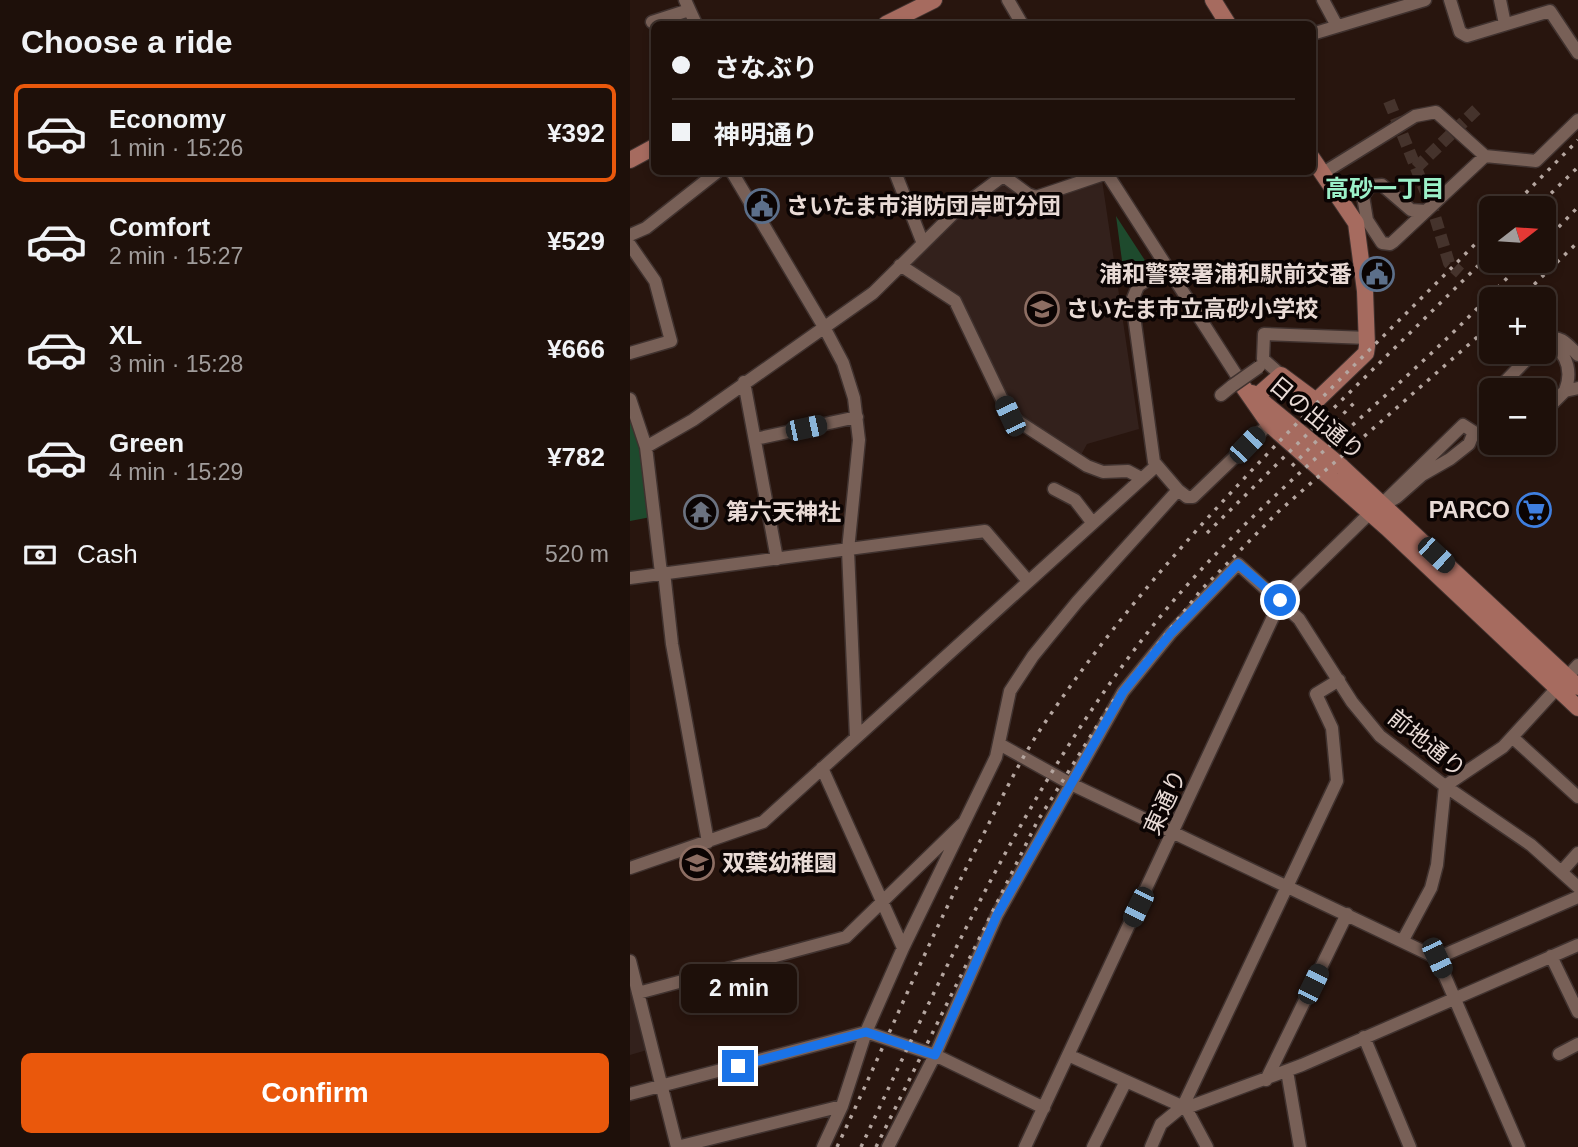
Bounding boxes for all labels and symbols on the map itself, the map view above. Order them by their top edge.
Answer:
district label: 高砂一丁目 [1325,175,1445,202]
public building icon: さいたま市消防団岸町分団 [743,187,781,225]
place label: さいたま市消防団岸町分団 [786,193,1061,219]
north arrow [1479,196,1556,273]
public building icon: 浦和警察署浦和駅前交番 [1358,255,1396,293]
place label: 浦和警察署浦和駅前交番 [1099,261,1352,287]
school or university icon: さいたま市立高砂小学校 [1023,290,1061,328]
place label: さいたま市立高砂小学校 [1066,296,1318,322]
street label: 日の出通り [1265,371,1369,465]
car [992,393,1029,439]
car [784,413,829,443]
car [1225,423,1270,467]
supermarket icon: PARCO [1515,491,1553,529]
temple icon: 第六天神社 [682,493,720,531]
place label: PARCO [1429,497,1510,523]
place label: 第六天神社 [726,499,841,525]
car [1414,533,1459,577]
route start [1264,584,1296,616]
street label: 前地通り [1383,704,1471,782]
street label: 東通り [1139,765,1191,839]
school or university icon: 双葉幼稚園 [678,844,716,882]
place label: 双葉幼稚園 [722,850,837,876]
car [1120,884,1157,930]
car [1419,935,1456,981]
car [1295,961,1332,1007]
callout: 2 min [680,964,796,1014]
route end [722,1050,754,1082]

